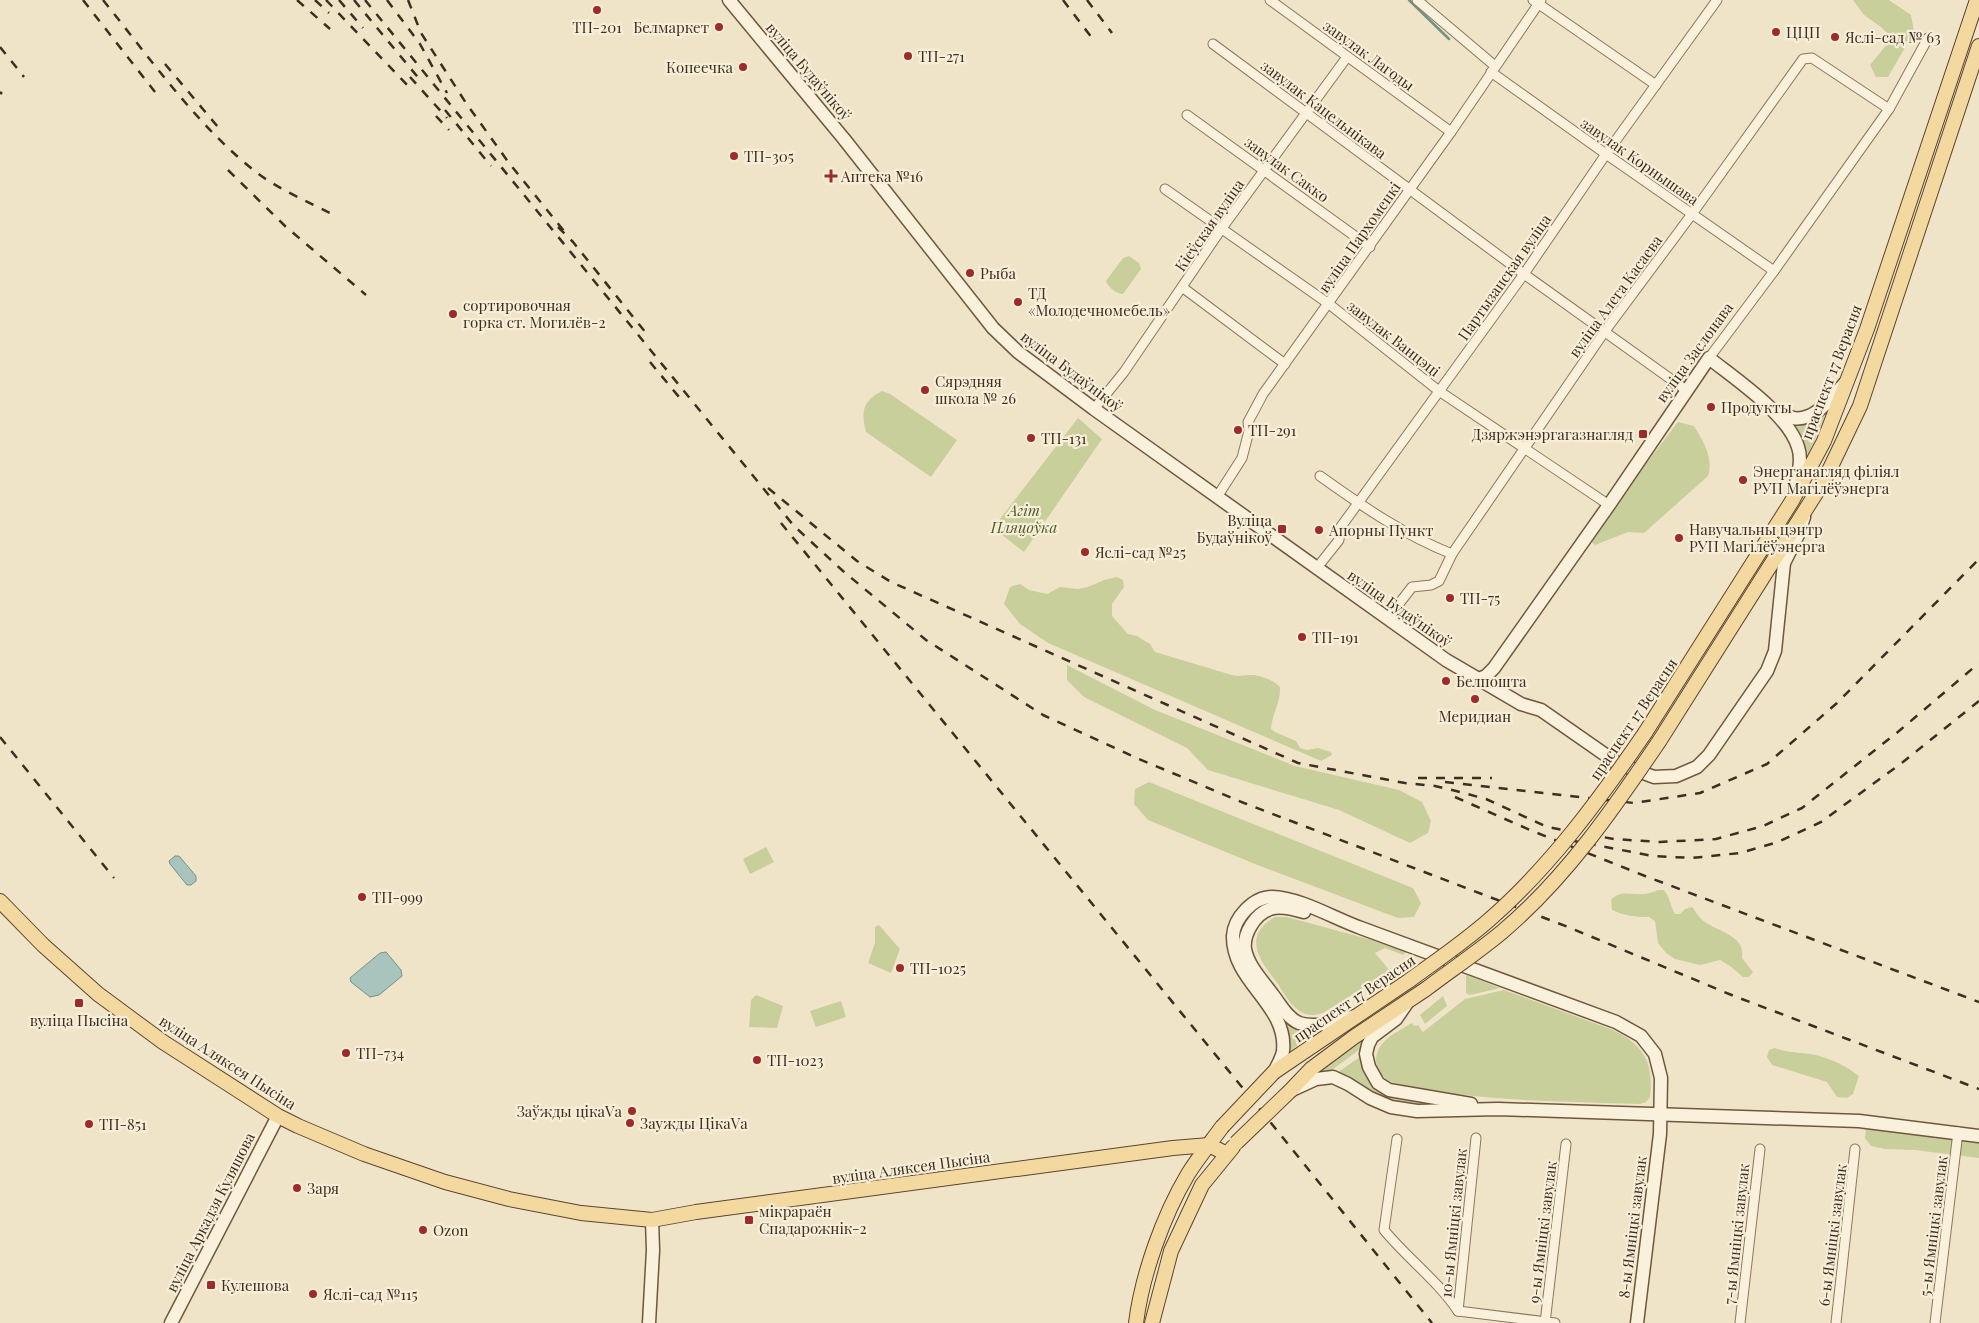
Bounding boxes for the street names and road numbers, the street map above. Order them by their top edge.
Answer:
street label: завулак Лагоды [1319,15,1419,95]
street label: вуліца Будаўнікоў [762,18,856,125]
street label: завулак Кацельнікава [1257,55,1391,163]
street label: завулак Корнышава [1577,113,1703,210]
street label: завулак Сакко [1241,132,1333,206]
street label: Кіеўская вуліца [1170,175,1248,275]
street label: вуліца Пархоменкі [1313,177,1405,296]
street label: Партызанская вуліца [1453,210,1555,344]
street label: вуліца Алега Касаева [1564,230,1666,361]
street label: завулак Ванцэці [1343,295,1445,381]
street label: вуліца Заслонава [1651,298,1737,406]
street label: праспект 17 Верасня [1796,302,1866,442]
street label: вуліца Будаўнікоў [1017,326,1127,416]
street label: вуліца Будаўнікоў [1344,565,1456,652]
street label: праспект 17 Верасня [1585,654,1681,784]
street label: праспект 17 Верасня [1289,950,1419,1046]
street label: вуліца Аляксея Пысіна [156,1010,301,1114]
street label: вуліца Аркадзя Куляшова [161,1128,259,1295]
street label: вуліца Аляксея Пысіна [831,1146,992,1188]
street label: 10-ы Ямніцкі завулак [1435,1147,1471,1299]
street label: 8-ы Ямніцкі завулак [1613,1154,1651,1299]
street label: 5-ы Ямніцкі завулак [1914,1154,1952,1298]
street label: 9-ы Ямніцкі завулак [1523,1159,1561,1304]
street label: 7-ы Ямніцкі завулак [1719,1162,1753,1305]
street label: 6-ы Ямніцкі завулак [1813,1162,1851,1307]

